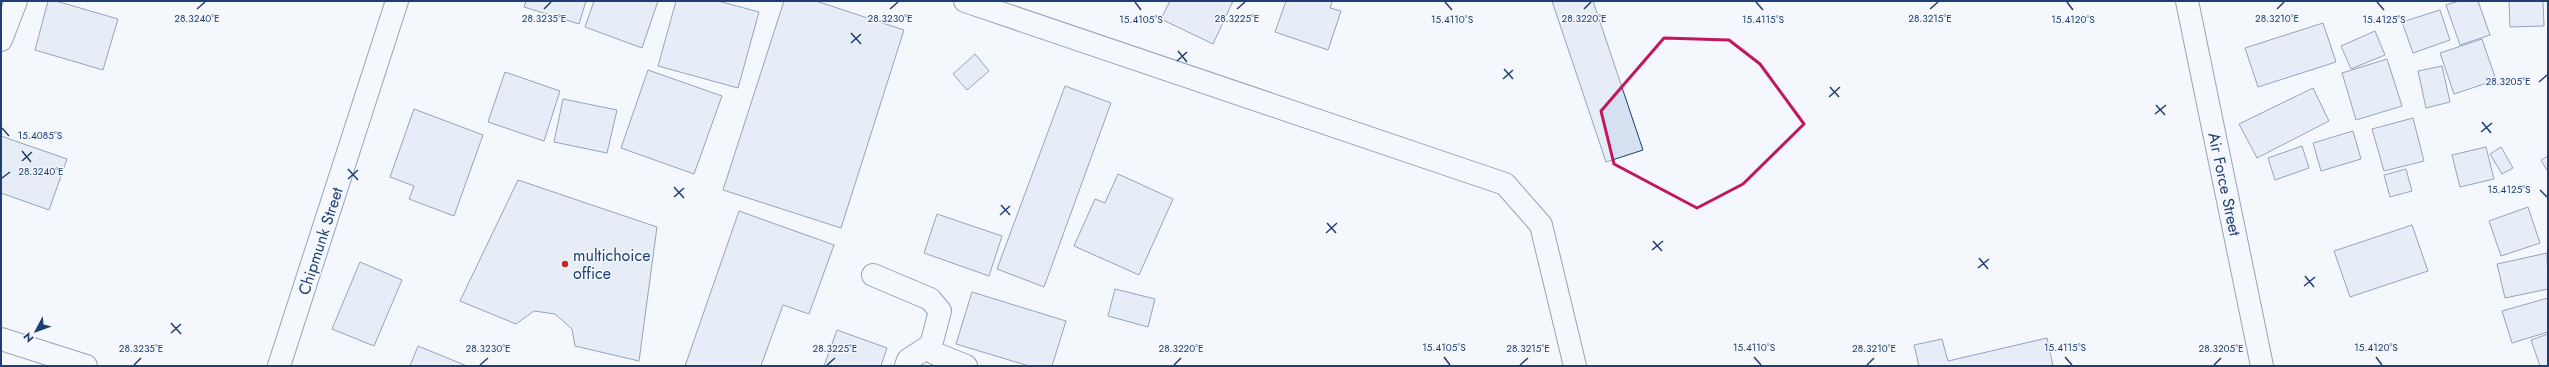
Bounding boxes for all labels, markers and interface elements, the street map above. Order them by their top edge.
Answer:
text: 28.3240°E [174,11,220,26]
text: 28.3235°E [522,11,566,26]
text: 28.3230°E [868,11,912,26]
text: 28.3225°E [1215,11,1259,26]
text: 28.3220°E [1561,11,1607,26]
text: 28.3215°E [1908,11,1952,26]
text: 28.3210°E [2255,11,2299,26]
text: 15.4105°S [1119,12,1163,27]
text: 15.4110°S [1431,12,1474,27]
text: 15.4115°S [1742,12,1784,27]
text: 15.4120°S [2051,12,2095,27]
text: 15.4125°S [2362,12,2406,27]
text: 28.3205°E [2485,74,2531,89]
text: 15.4085°S [18,128,63,143]
street label: Air Force Street [2202,130,2247,238]
text: 28.3240°E [18,164,64,179]
text: 15.4125°S [2487,182,2531,197]
street label: Chipmunk Street [292,184,349,298]
place label: multichoice office [573,244,650,285]
marker: multichoice office [560,259,570,269]
north arrow [16,311,56,351]
text: N [20,329,37,346]
text: 15.4105°S [1422,340,1466,355]
text: 15.4110°S [1733,340,1776,355]
text: 15.4115°S [2044,340,2086,355]
text: 15.4120°S [2354,340,2398,355]
text: 28.3235°E [119,341,163,356]
text: 28.3230°E [466,341,510,356]
text: 28.3225°E [813,341,857,356]
text: 28.3220°E [1158,341,1204,356]
text: 28.3215°E [1506,341,1550,356]
text: 28.3210°E [1852,341,1896,356]
text: 28.3205°E [2198,341,2244,356]

